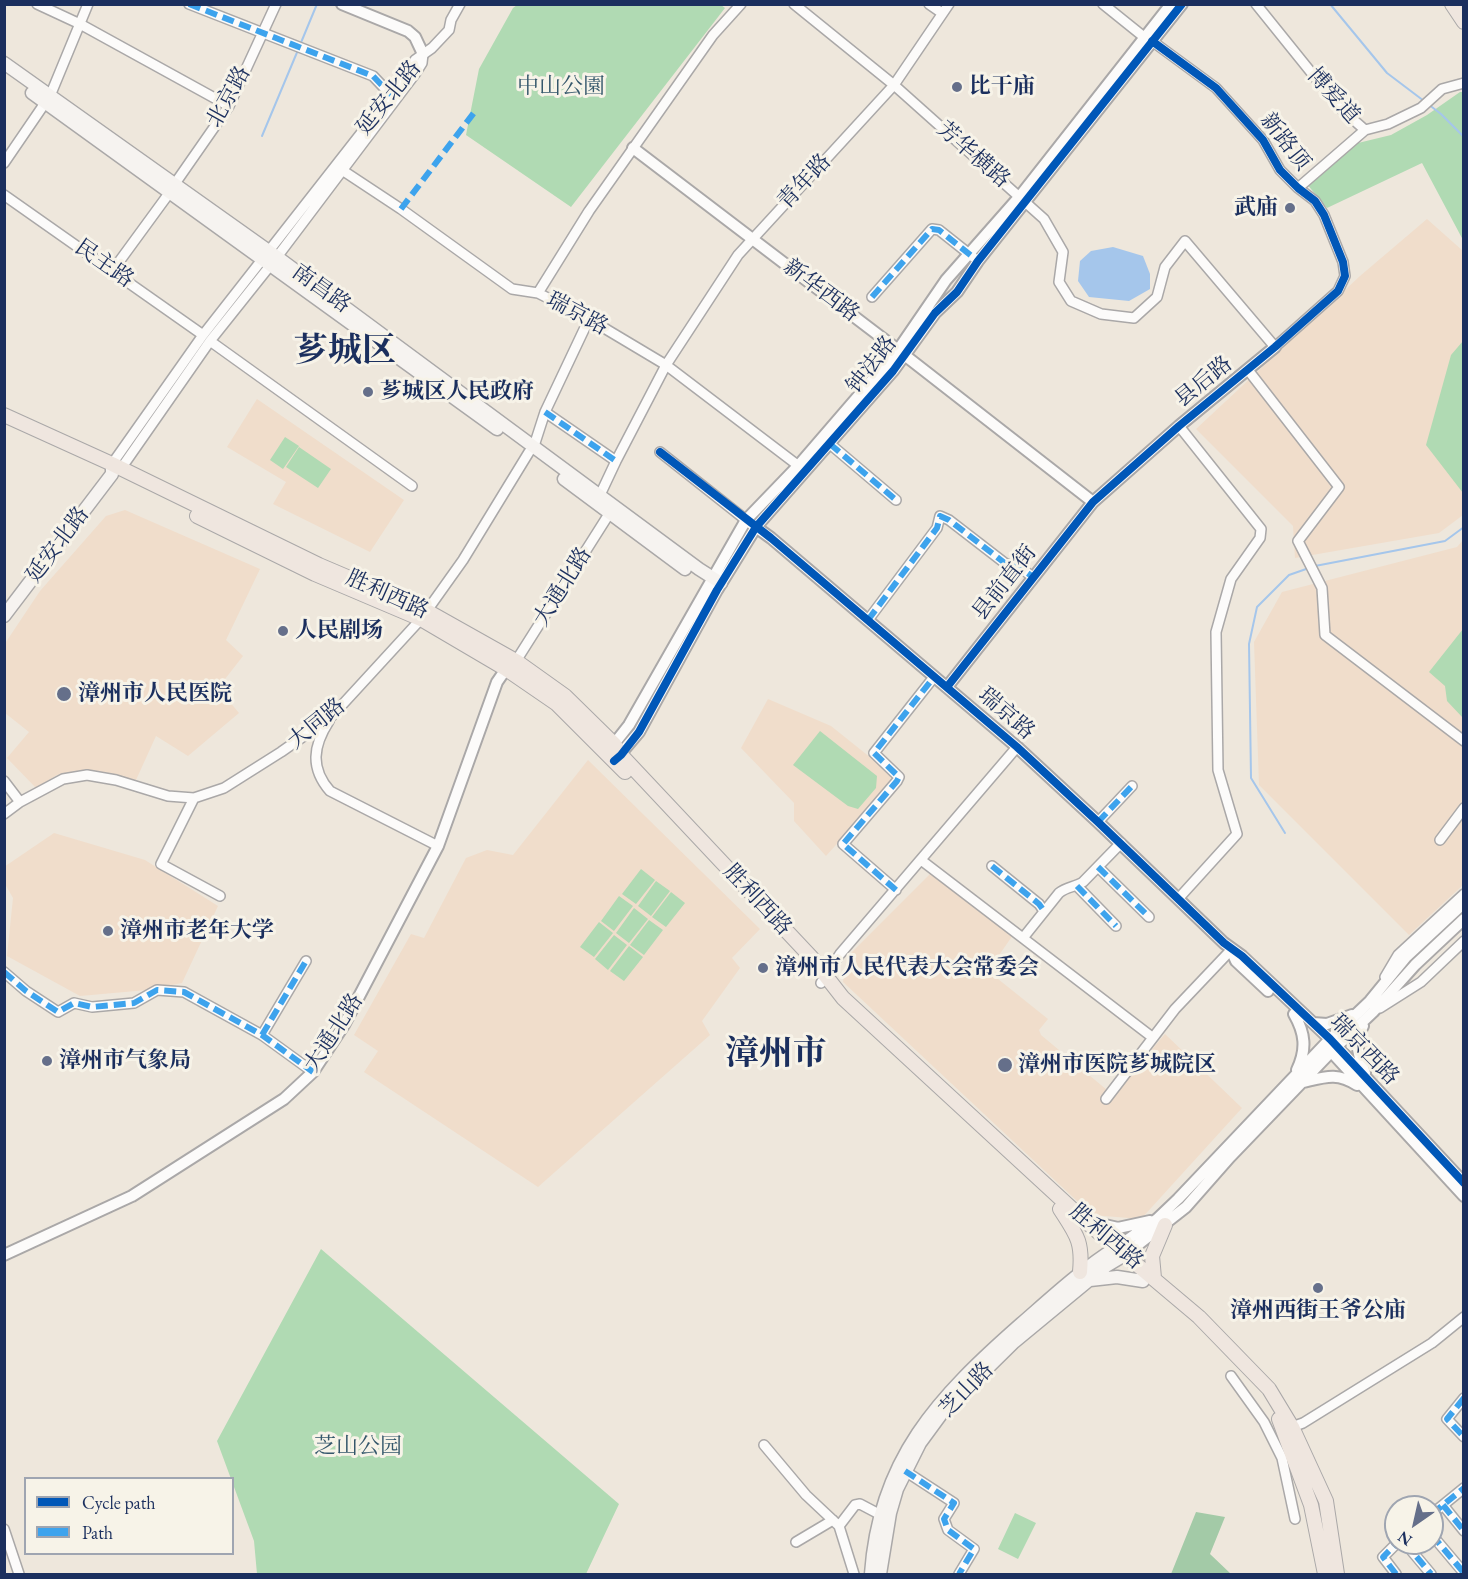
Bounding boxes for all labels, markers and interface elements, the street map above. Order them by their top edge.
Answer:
street label: 延安北路 [351,55,427,141]
street label: 北京路 [201,62,257,132]
street label: 博爱道 [1301,63,1365,129]
park label: 中山公園 [517,74,605,100]
place label: 比干庙 [969,74,1035,100]
marker: 比干庙 [950,80,964,94]
street label: 新路顶 [1254,108,1316,176]
street label: 芳华横路 [931,116,1015,194]
street label: 青年路 [773,149,837,215]
place label: 武庙 [1234,195,1278,221]
marker: 武庙 [1283,201,1297,215]
street label: 民主路 [69,234,139,294]
street label: 新华西路 [778,254,864,328]
street label: 南昌路 [287,259,355,319]
street label: 瑞京路 [542,287,612,341]
street label: 钟法路 [841,331,903,399]
district label: 芗城区 [294,332,396,372]
street label: 县后路 [1170,351,1238,413]
place label: 芗城区人民政府 [380,379,534,405]
marker: 芗城区人民政府 [361,385,375,399]
street label: 延安北路 [21,502,95,588]
street label: 县前直街 [968,540,1042,626]
street label: 大通北路 [528,543,598,631]
street label: 胜利西路 [341,565,433,625]
place label: 人民剧场 [295,618,383,644]
marker: 人民剧场 [276,624,290,638]
place label: 漳州市人民医院 [78,681,232,707]
street label: 瑞京路 [972,682,1040,746]
marker: 漳州市人民医院 [55,685,73,703]
street label: 大同路 [283,693,351,755]
street label: 胜利西路 [717,859,797,941]
place label: 漳州市老年大学 [120,918,274,944]
marker: 漳州市老年大学 [101,924,115,938]
place label: 漳州市人民代表大会常委会 [775,955,1039,981]
marker: 漳州市人民代表大会常委会 [756,961,770,975]
street label: 大通北路 [299,989,369,1077]
street label: 瑞京西路 [1324,1009,1404,1091]
district label: 漳州市 [725,1035,827,1075]
place label: 漳州市气象局 [59,1048,191,1074]
place label: 漳州市医院芗城院区 [1018,1052,1216,1078]
marker: 漳州市气象局 [40,1054,54,1068]
marker: 漳州市医院芗城院区 [996,1056,1014,1074]
street label: 胜利西路 [1064,1199,1148,1275]
marker: 漳州西街王爷公庙 [1311,1281,1325,1295]
place label: 漳州西街王爷公庙 [1230,1298,1406,1324]
street label: 芝山路 [935,1357,999,1423]
park label: 芝山公园 [314,1434,402,1460]
legend [24,1477,234,1555]
text: Cycle path [82,1491,156,1514]
north arrow [1384,1495,1444,1555]
text: Path [82,1521,113,1544]
text: N [1394,1526,1416,1551]

